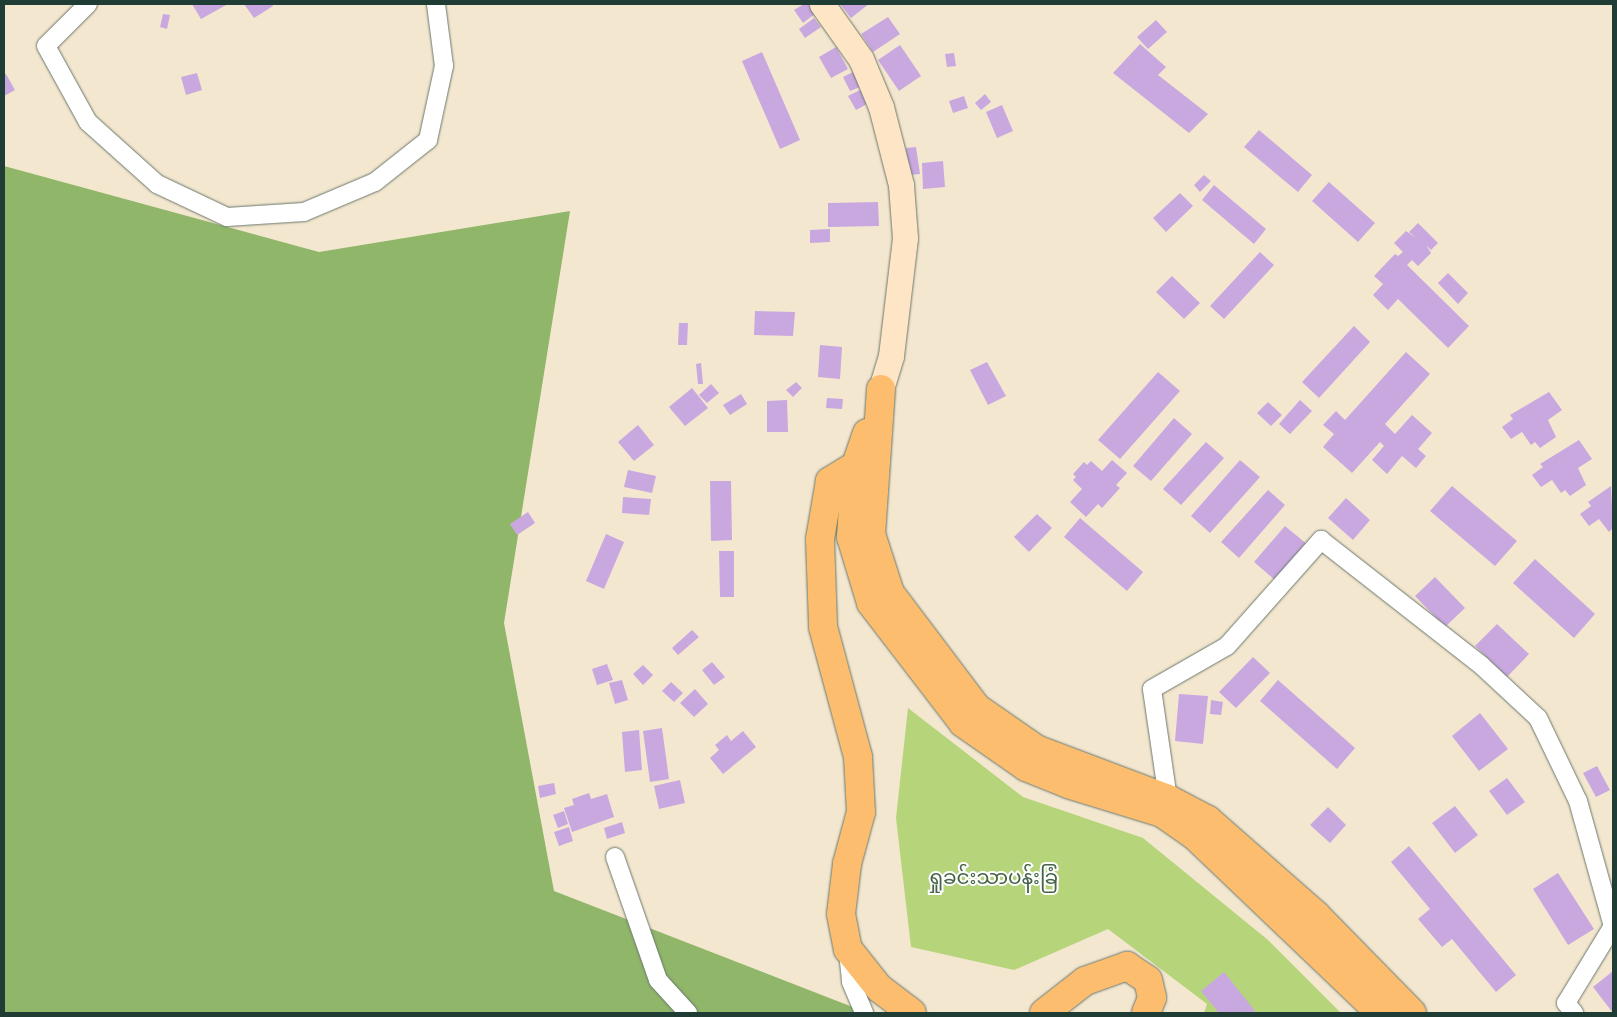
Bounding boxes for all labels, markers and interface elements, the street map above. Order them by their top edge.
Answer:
park label: ရှုခင်းသာပန်းခြံ [928,865,1058,889]

